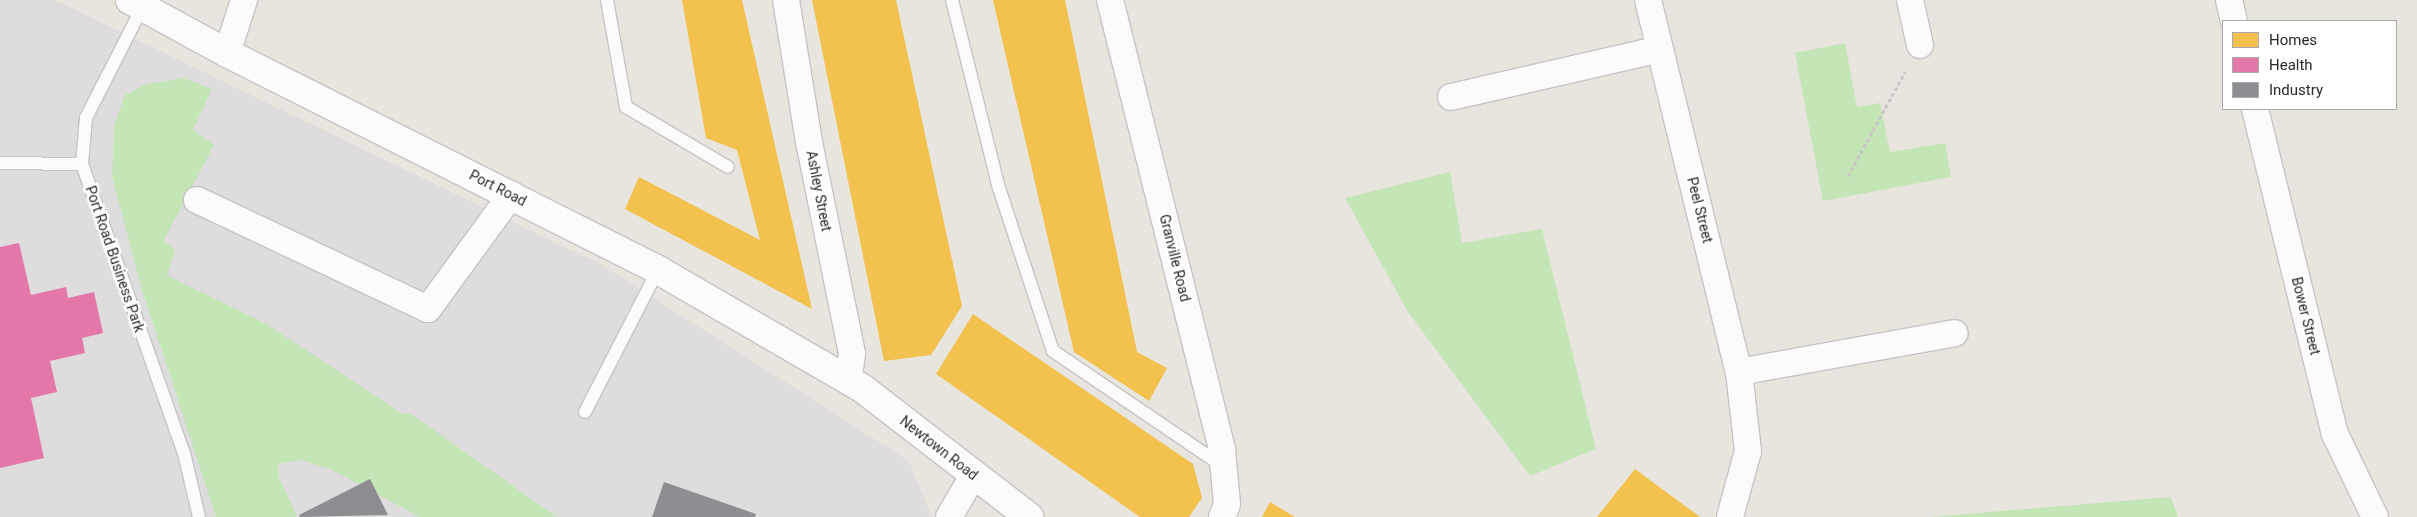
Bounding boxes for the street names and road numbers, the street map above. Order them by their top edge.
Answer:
street label: Ashley Street [803,149,835,233]
street label: Port Road [467,166,529,210]
street label: Peel Street [1684,175,1716,245]
street label: Port Road Business Park [82,184,148,334]
street label: Granville Road [1156,213,1194,303]
street label: Bower Street [2288,275,2324,357]
street label: Newtown Road [897,412,981,484]

